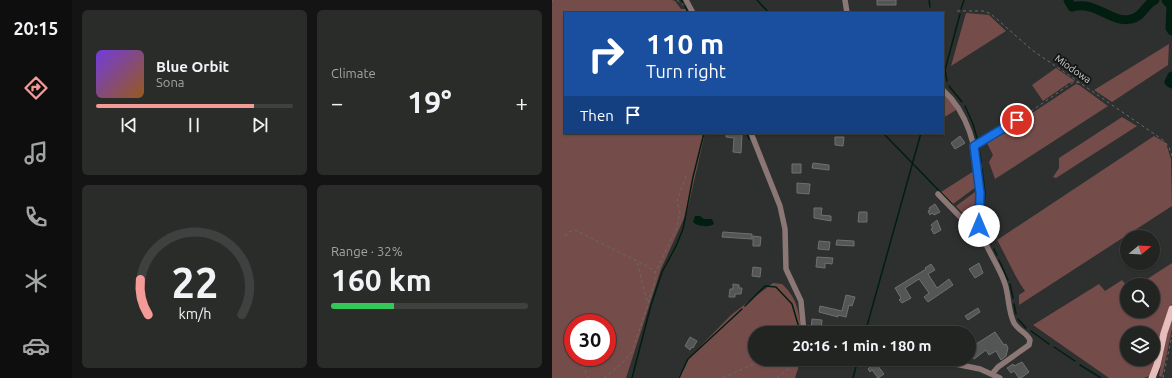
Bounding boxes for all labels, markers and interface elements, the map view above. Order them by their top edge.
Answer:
text: 20:15 [13,18,59,38]
icon: right [580,28,632,80]
text: 110 m [646,28,724,59]
street label: Miodowa [1053,53,1093,85]
text: Blue Orbit [156,58,229,75]
text: Turn right [646,61,726,81]
text: Climate [331,66,376,80]
icon: directions [22,74,50,102]
text: Sona [156,75,185,89]
text: 19° [407,85,452,119]
text: − [331,90,343,115]
text: + [516,90,528,115]
pin [1000,103,1034,137]
icon: arrive [622,104,644,126]
text: Then [580,107,614,124]
icon: arrive [1006,109,1028,131]
icon: previous [118,114,140,136]
icon: pause [183,114,205,136]
icon: next [249,114,271,136]
icon: music [22,139,50,167]
icon: phone [22,203,50,231]
position arrow [958,205,1000,247]
north arrow [1120,230,1160,270]
map controls [1120,230,1160,366]
text: Range · 32% [331,244,403,258]
text: 22 [171,258,218,305]
text: 160 km [331,263,432,297]
icon: climate [22,267,50,295]
button: search [1120,278,1160,318]
text: km/h [178,305,211,321]
speed limit sign: 30 [564,314,616,366]
button: layers [1120,326,1160,366]
icon: car [22,332,50,360]
text: 20:16 · 1 min · 180 m [793,337,931,354]

